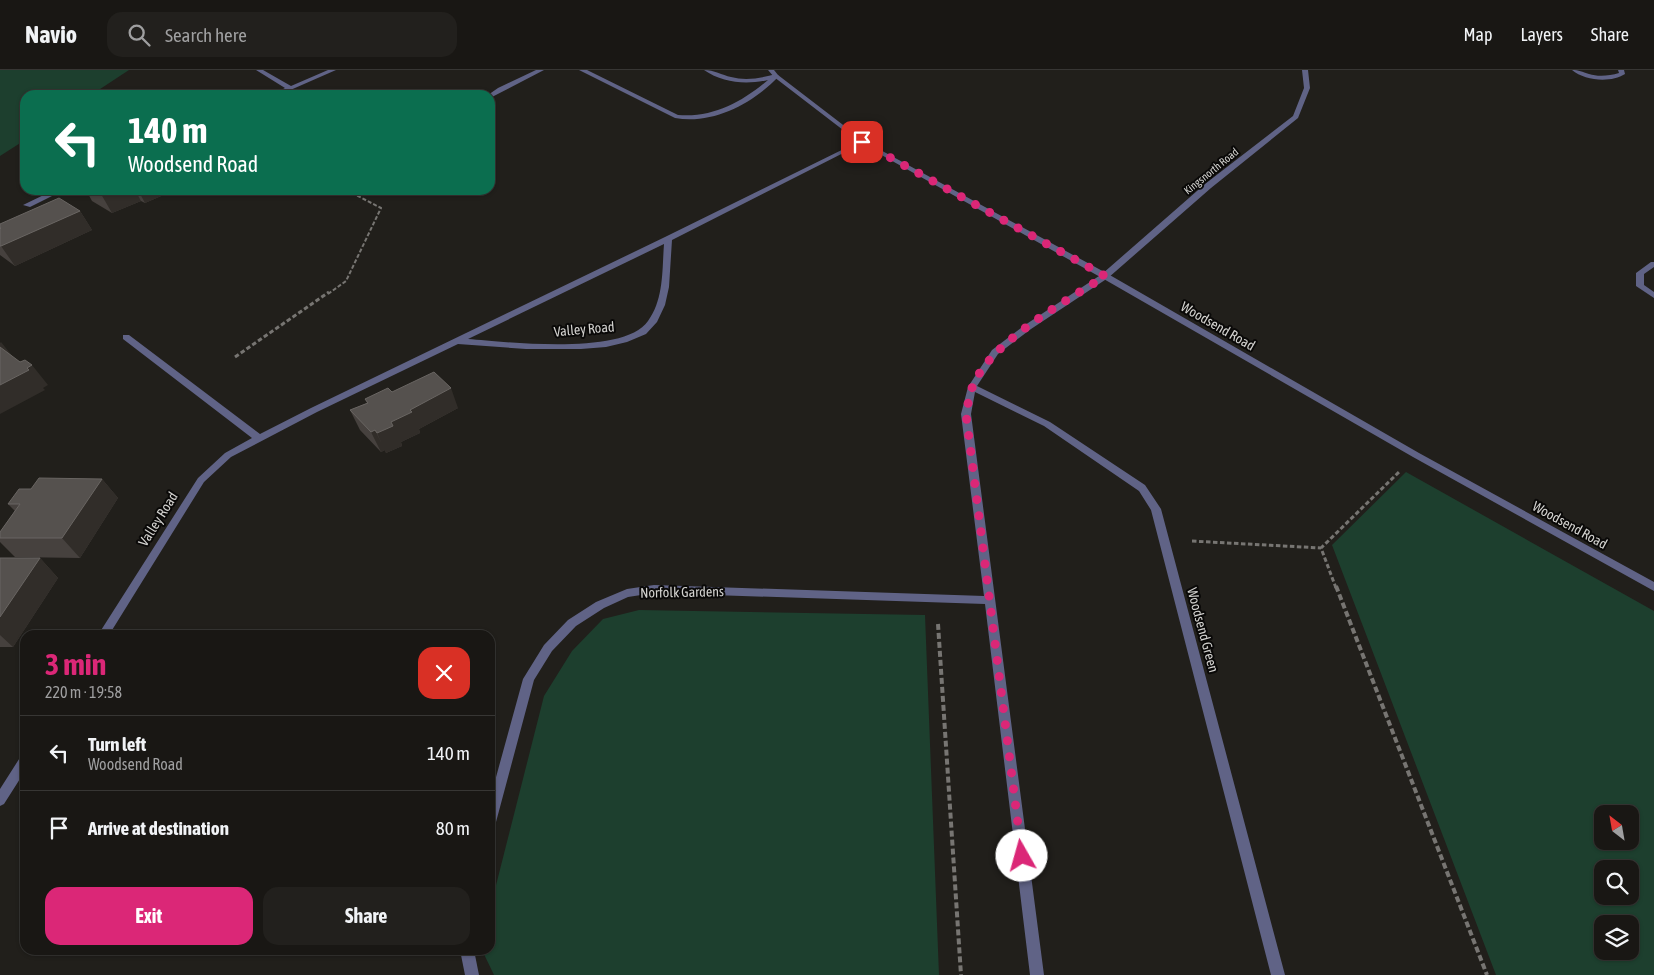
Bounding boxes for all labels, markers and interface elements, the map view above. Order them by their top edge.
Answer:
search box [107,12,457,57]
text: Navio [25,21,77,48]
icon: search [125,21,153,49]
text: Search here [165,24,247,46]
text: Map [1463,24,1492,45]
text: Layers [1520,24,1563,45]
text: Share [1591,24,1629,45]
icon: left [45,110,110,175]
text: 140 m [128,110,207,150]
pin [841,121,883,163]
icon: arrive [848,128,876,156]
street label: Kingsnorth Road [1181,145,1241,197]
text: Woodsend Road [128,151,258,177]
street label: Woodsend Road [1178,298,1258,354]
street label: Valley Road [553,318,615,340]
street label: Valley Road [135,489,181,549]
street label: Woodsend Road [1530,498,1610,552]
street label: Norfolk Gardens [640,583,724,601]
street label: Woodsend Green [1184,586,1222,674]
text: 3 min [45,647,106,681]
button: close [418,647,470,699]
text: 220 m · 19:58 [45,683,122,701]
text: Turn left [88,733,146,755]
icon: left [45,739,73,767]
text: 140 m [427,742,470,764]
text: Woodsend Road [88,755,183,773]
north arrow [1594,805,1639,850]
map controls [1594,805,1639,960]
icon: arrive [45,814,73,842]
text: Arrive at destination [88,817,229,839]
text: 80 m [436,817,470,839]
position arrow [995,829,1047,881]
button: search [1594,860,1639,905]
button: Exit [45,887,253,945]
button: Share [263,887,470,945]
button: layers [1594,915,1639,960]

